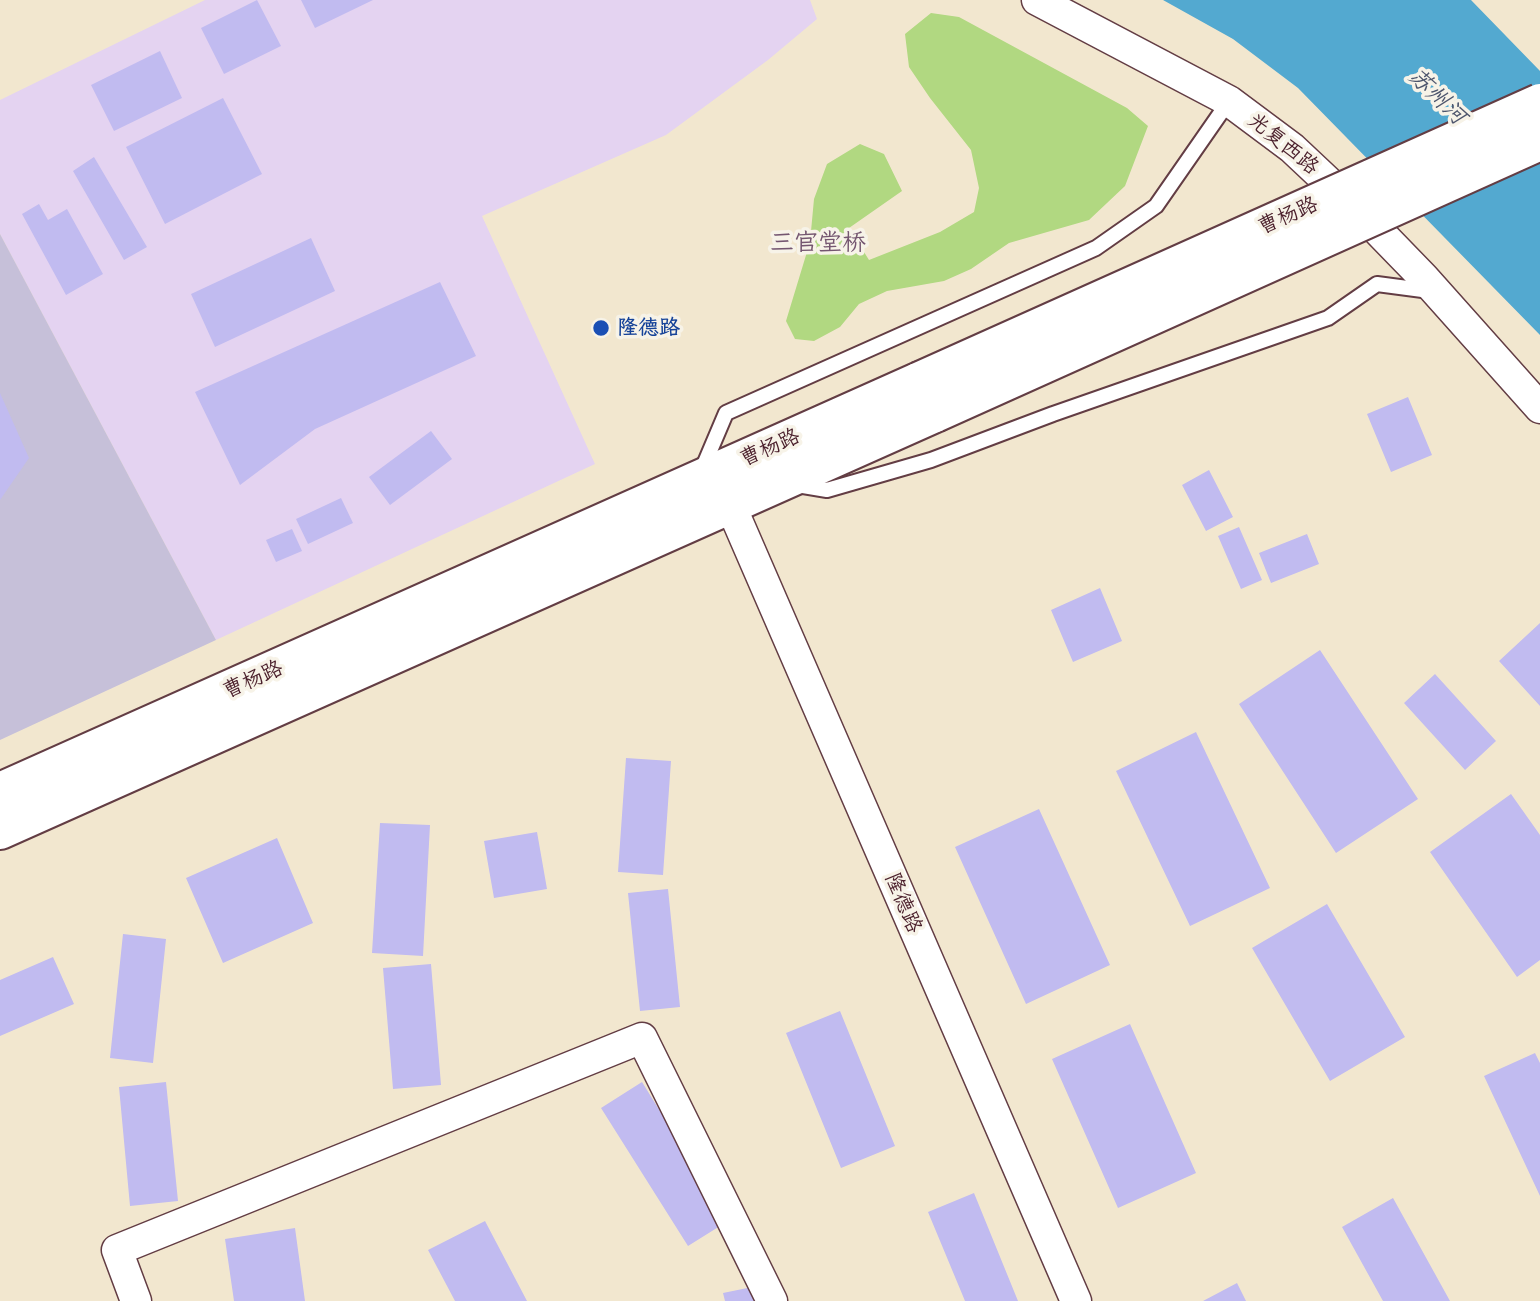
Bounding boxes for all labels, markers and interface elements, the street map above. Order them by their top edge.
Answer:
water label: 苏州河 [1403,63,1471,131]
street label: 光复西路 [1242,108,1324,180]
street label: 曹杨路 [1254,192,1322,240]
district label: 三官堂桥 [770,229,866,257]
place label: 隆德路 [617,315,680,341]
marker: 隆德路 [591,318,611,338]
street label: 曹杨路 [736,424,804,472]
street label: 曹杨路 [219,656,287,704]
street label: 隆德路 [879,869,927,937]

